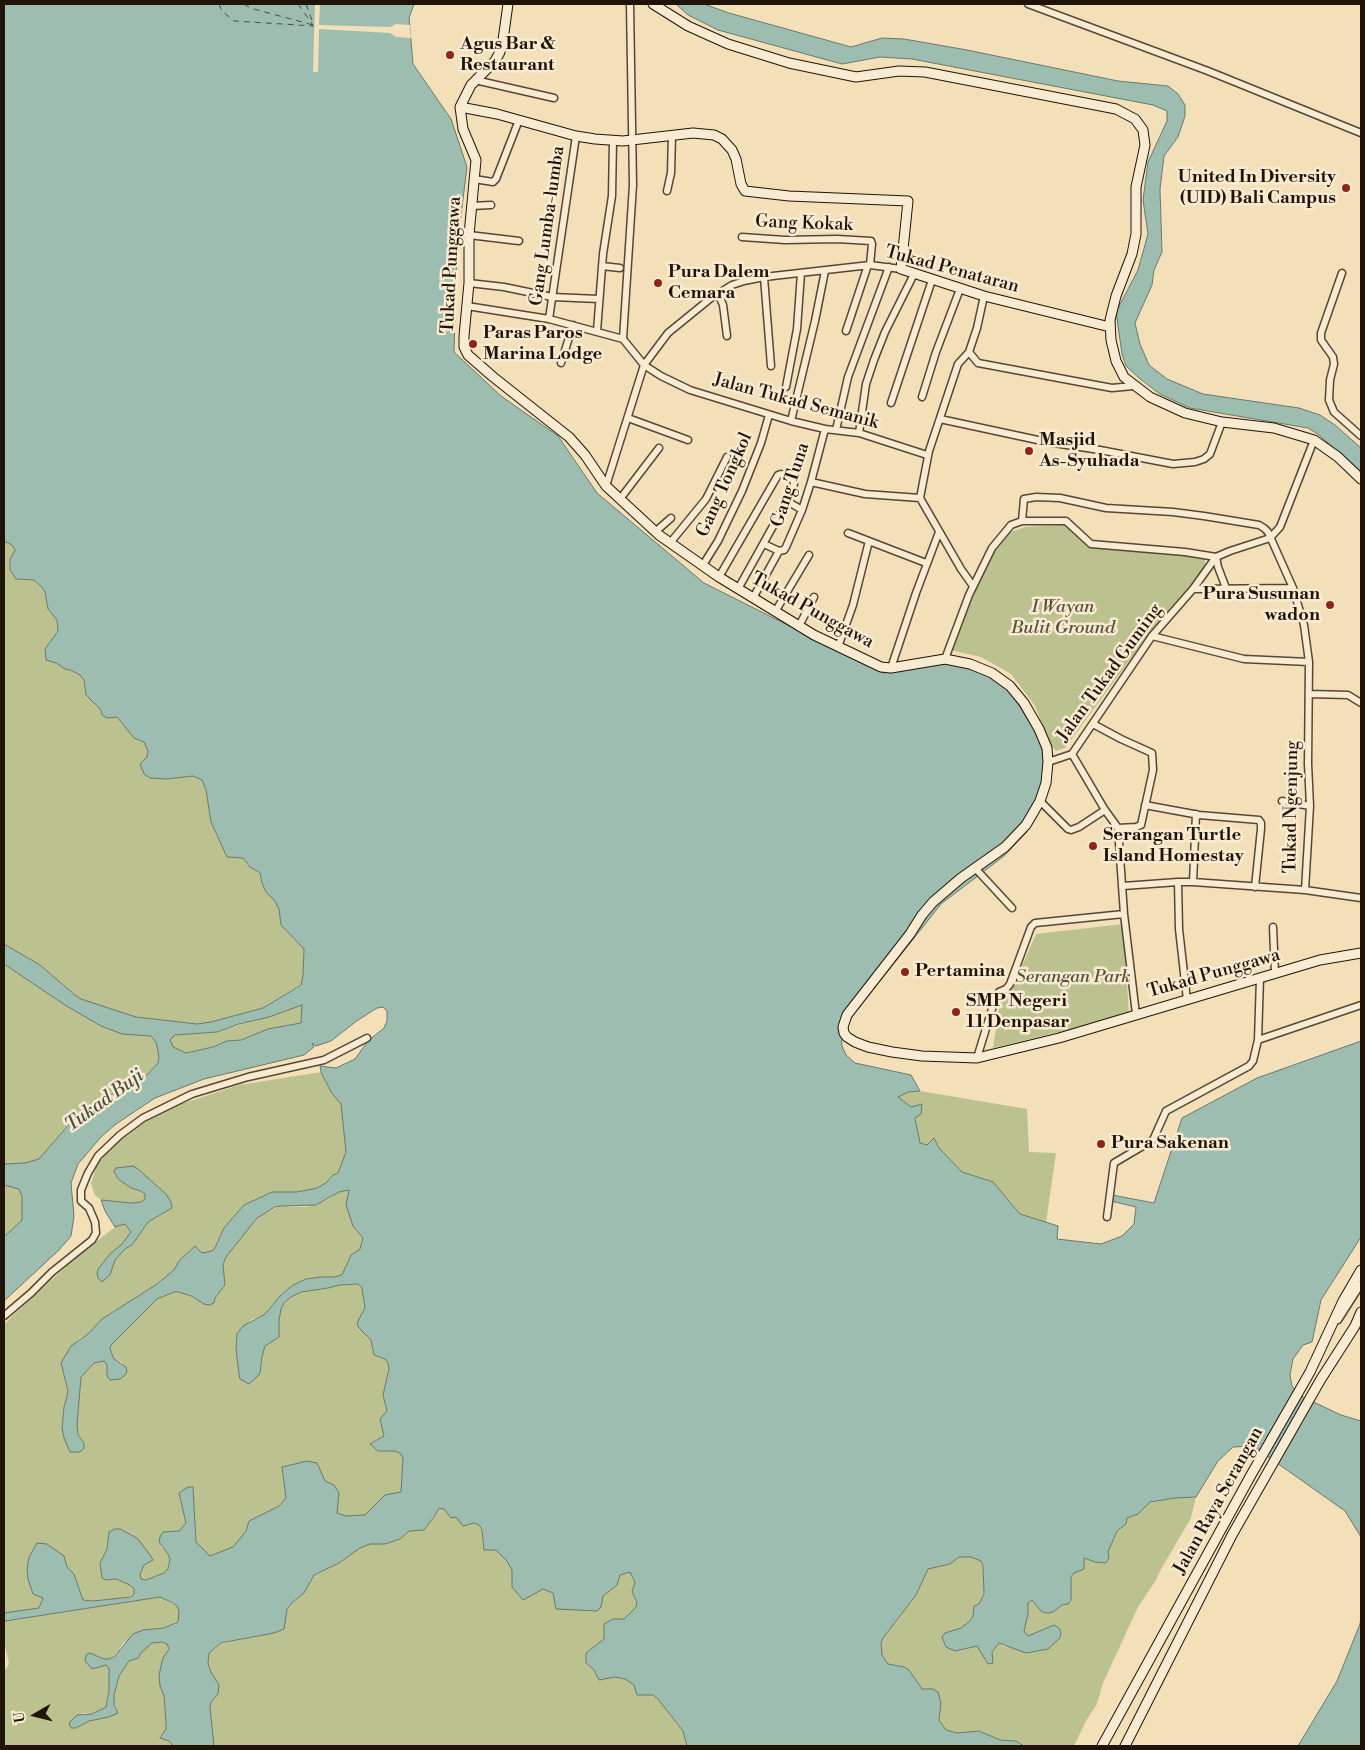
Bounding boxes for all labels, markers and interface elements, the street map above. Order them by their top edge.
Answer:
place label: Agus Bar & Restaurant [460,34,555,76]
marker: Agus Bar & Restaurant [444,49,456,61]
street label: Gang Lumba-lumba [526,145,570,307]
place label: United In Diversity (UID) Bali Campus [1178,167,1336,210]
marker: United In Diversity (UID) Bali Campus [1340,182,1352,194]
street label: Tukad Punggawa [438,196,466,334]
street label: Gang Kokak [755,212,853,236]
street label: Tukad Penataran [883,242,1021,298]
place label: Pura Dalem Cemara [668,262,770,304]
marker: Pura Dalem Cemara [652,277,664,289]
place label: Paras Paros Marina Lodge [483,323,602,366]
marker: Paras Paros Marina Lodge [467,338,479,350]
street label: Jalan Tukad Semanik [711,370,881,434]
street label: Gang Tongkol [692,429,758,541]
place label: Masjid As-Syuhada [1039,430,1140,472]
street label: Gang Tuna [767,440,815,530]
marker: Masjid As-Syuhada [1023,445,1035,457]
street label: Tukad Punggawa [747,568,877,654]
place label: Pura Susunan wadon [1203,584,1320,626]
park label: I Wayan Bulit Ground [1011,597,1115,640]
marker: Pura Susunan wadon [1324,599,1336,611]
street label: Jalan Tukad Guming [1053,600,1167,746]
street label: Tukad Ngenjung [1280,740,1304,874]
place label: Serangan Turtle Island Homestay [1103,825,1244,868]
marker: Serangan Turtle Island Homestay [1087,840,1099,852]
street label: Tukad Punggawa [1145,945,1283,1003]
place label: Pertamina [915,961,1005,983]
marker: Pertamina [899,966,911,978]
park label: Serangan Park [1015,967,1131,989]
place label: SMP Negeri 11 Denpasar [966,991,1069,1034]
marker: SMP Negeri 11 Denpasar [950,1006,962,1018]
water label: Tukad Buji [61,1065,149,1137]
place label: Pura Sakenan [1111,1133,1229,1155]
marker: Pura Sakenan [1095,1138,1107,1150]
street label: Jalan Raya Serangan [1170,1424,1268,1578]
north arrow [10,1690,60,1740]
text: U [10,1710,30,1724]

